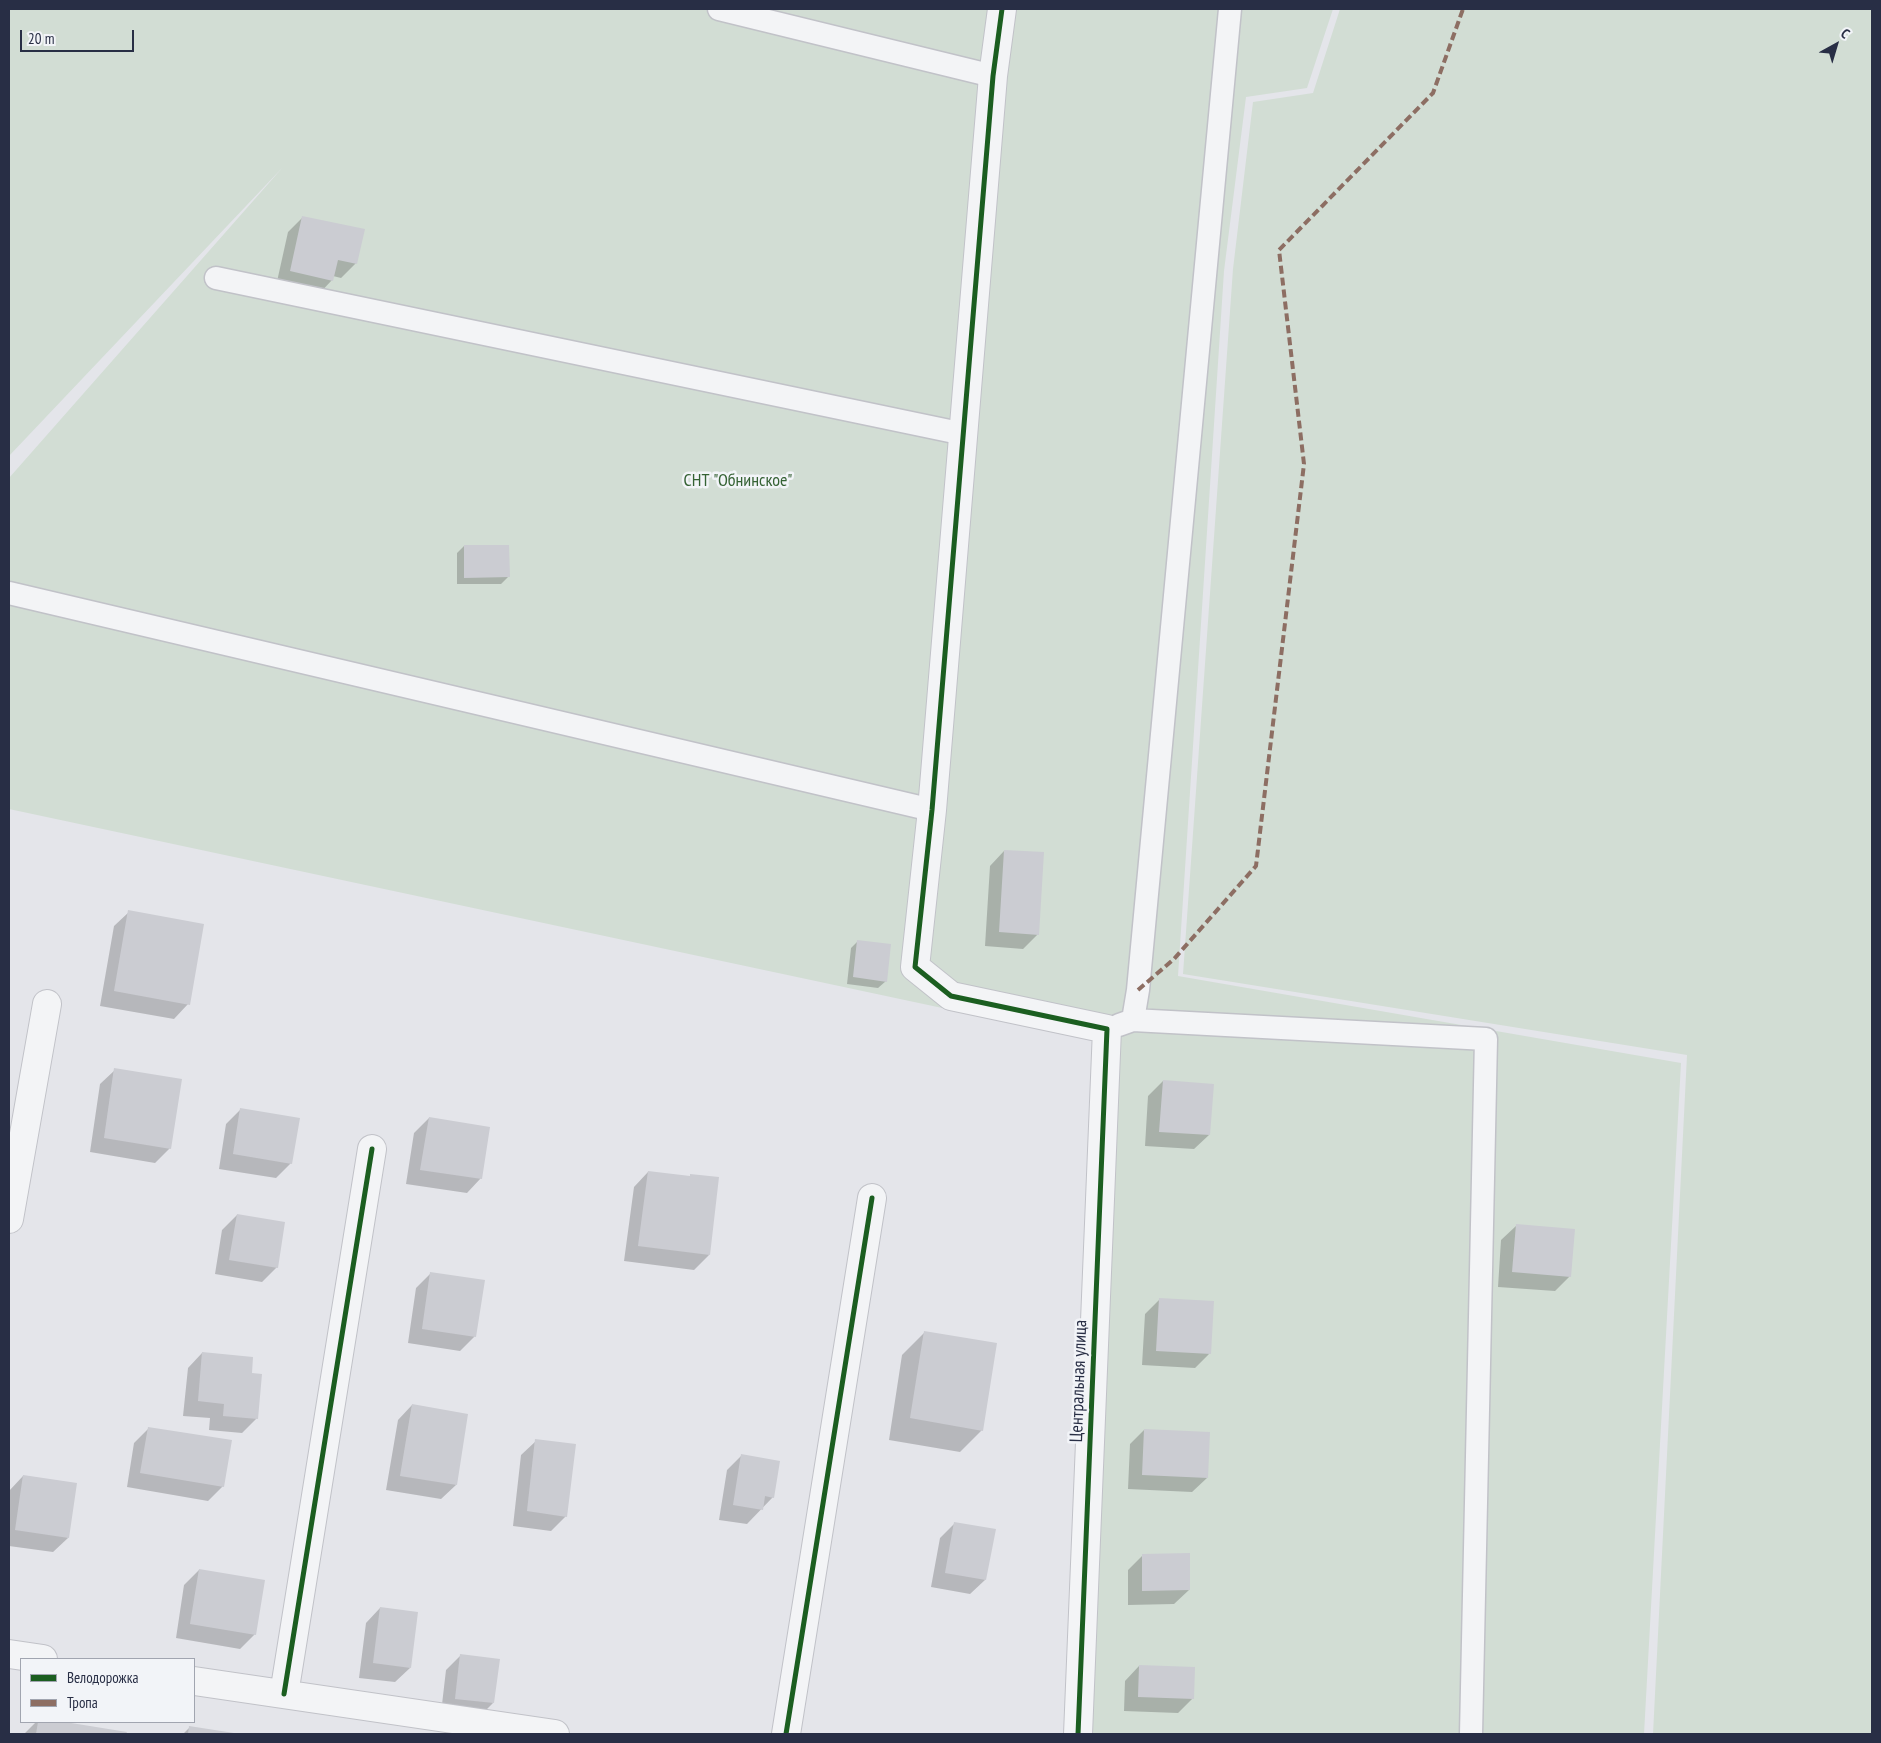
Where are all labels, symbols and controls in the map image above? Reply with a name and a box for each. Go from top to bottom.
scale bar [22,20,136,52]
north arrow [1811,20,1861,70]
text: С [1837,24,1854,42]
text: 20 m [28,29,54,48]
park label: СНТ "Обнинское" [684,470,792,492]
street label: Центральная улица [1066,1319,1092,1443]
legend [20,1658,195,1723]
text: Велодорожка [67,1668,138,1687]
text: Тропа [67,1693,98,1712]

